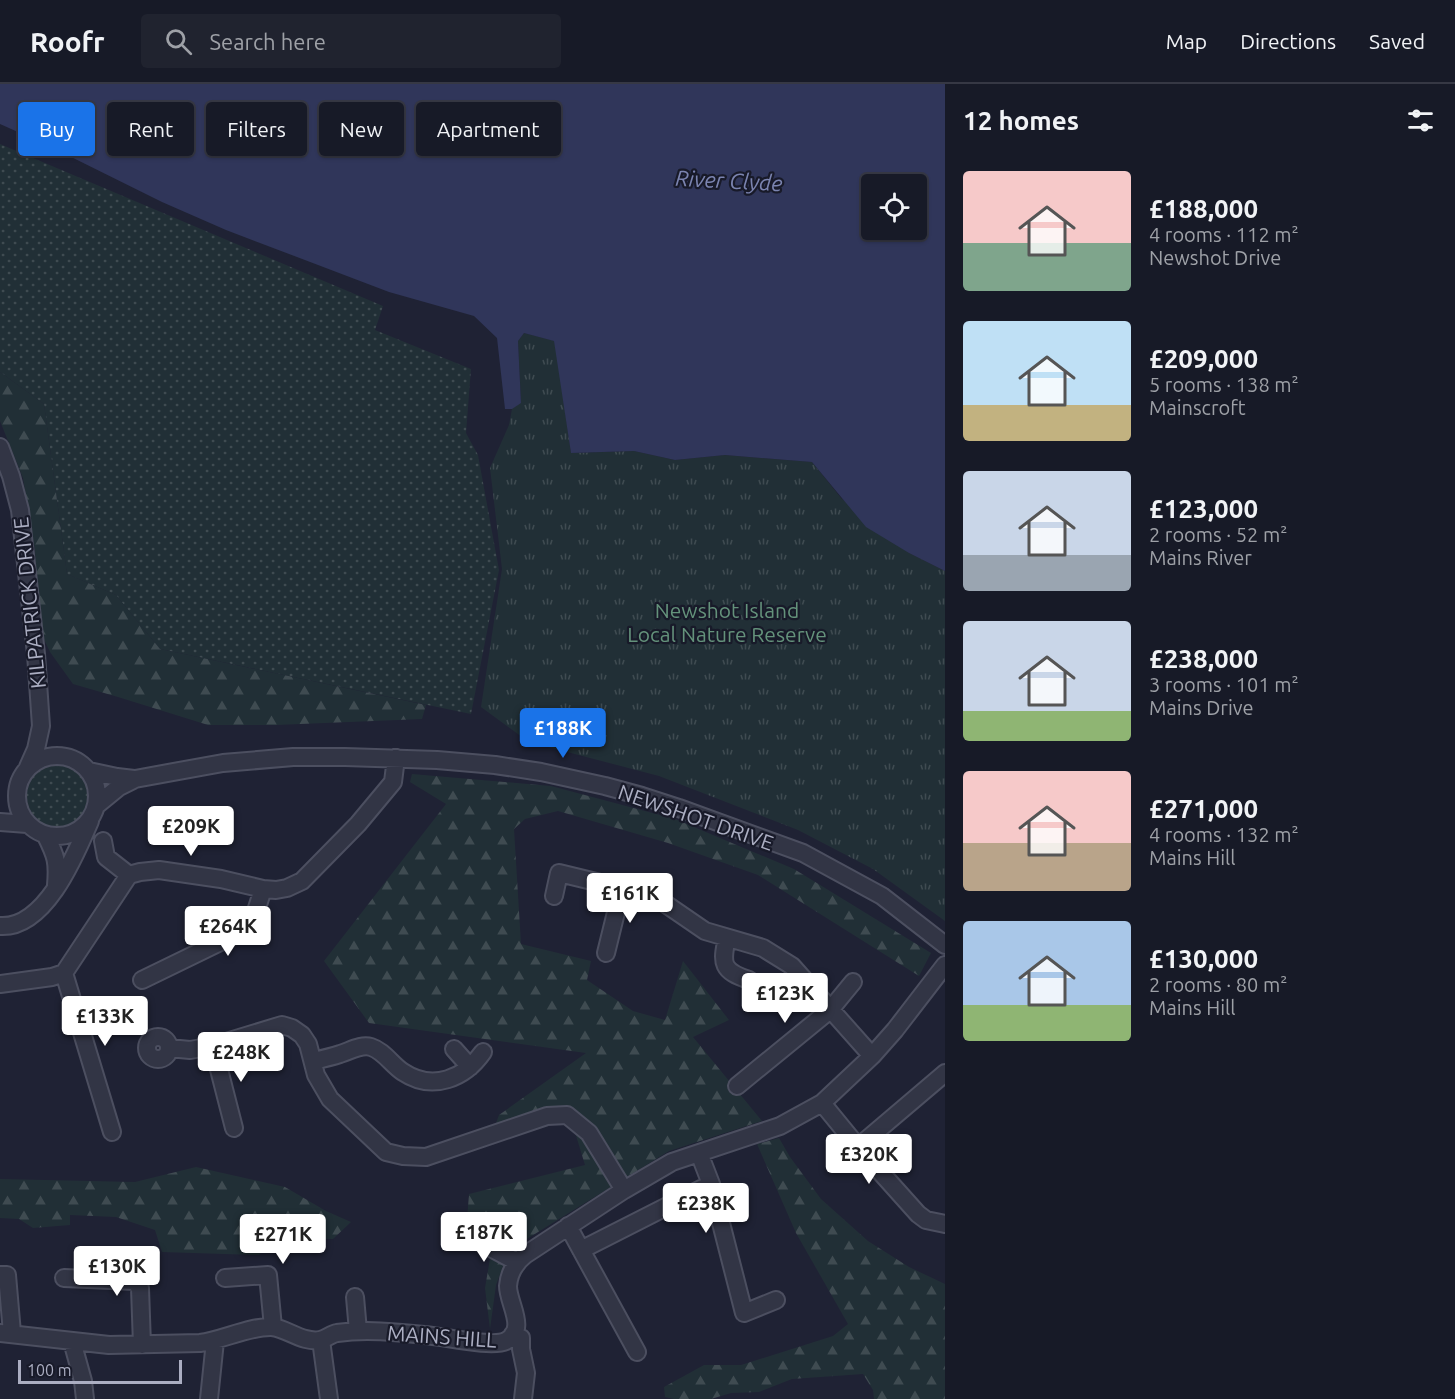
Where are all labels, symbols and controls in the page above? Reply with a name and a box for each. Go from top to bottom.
search box [141,14,561,68]
icon: search [162,25,195,58]
text: Roofr [30,26,105,57]
text: Search here [210,29,326,54]
text: Map [1166,29,1207,53]
text: Directions [1240,29,1336,53]
text: Saved [1369,29,1425,53]
chip: Buy [18,102,95,156]
chip: Rent [107,102,194,156]
chip: Filters [206,102,307,156]
chip: New [319,102,404,156]
chip: Apartment [416,102,561,156]
icon: filters [1404,104,1437,137]
text: 12 homes [963,106,1079,135]
water label: River Clyde [675,165,783,195]
map controls [861,174,927,240]
button: locate [861,174,927,240]
text: £188,000 [1149,194,1258,223]
icon: home [1011,195,1083,267]
text: 4 rooms · 112 m² [1149,223,1299,246]
text: Newshot Drive [1149,246,1281,269]
text: £209,000 [1149,344,1258,373]
icon: home [1011,345,1083,417]
text: 5 rooms · 138 m² [1149,373,1299,396]
text: Mainscroft [1149,396,1246,419]
text: £123,000 [1149,494,1258,523]
icon: home [1011,495,1083,567]
street label: KILPATRICK DRIVE [8,516,50,690]
text: 2 rooms · 52 m² [1149,523,1287,546]
text: Mains River [1149,546,1252,569]
park label: Newshot Island Local Nature Reserve [627,598,827,646]
text: £238,000 [1149,644,1258,673]
icon: home [1011,645,1083,717]
text: 3 rooms · 101 m² [1149,673,1299,696]
text: Mains Drive [1149,696,1253,719]
pin: £188K [521,708,605,759]
text: £188K [534,716,592,739]
street label: NEWSHOT DRIVE [615,779,777,855]
text: £271,000 [1149,794,1258,823]
icon: home [1011,795,1083,867]
pin: £209K [149,806,233,857]
text: £209K [162,814,220,837]
text: 4 rooms · 132 m² [1149,823,1299,846]
text: Mains Hill [1149,846,1235,869]
pin: £161K [588,873,672,924]
text: £161K [601,881,659,904]
pin: £264K [186,906,270,957]
text: £264K [199,914,257,937]
text: £130,000 [1149,944,1258,973]
icon: home [1011,945,1083,1017]
pin: £123K [743,973,827,1024]
text: 2 rooms · 80 m² [1149,973,1287,996]
text: £123K [756,981,814,1004]
pin: £133K [63,996,147,1047]
text: Mains Hill [1149,996,1235,1019]
text: £133K [76,1004,134,1027]
pin: £248K [199,1032,283,1083]
text: £248K [212,1040,270,1063]
pin: £320K [827,1134,911,1185]
text: £320K [840,1142,898,1165]
pin: £238K [664,1183,748,1234]
text: £238K [677,1191,735,1214]
pin: £187K [442,1212,526,1263]
pin: £271K [241,1214,325,1265]
text: £187K [455,1220,513,1243]
text: £271K [254,1222,312,1245]
pin: £130K [75,1246,159,1297]
text: £130K [88,1254,146,1277]
street label: MAINS HILL [387,1320,498,1352]
scale bar [18,1357,182,1384]
text: 100 m [27,1361,72,1379]

